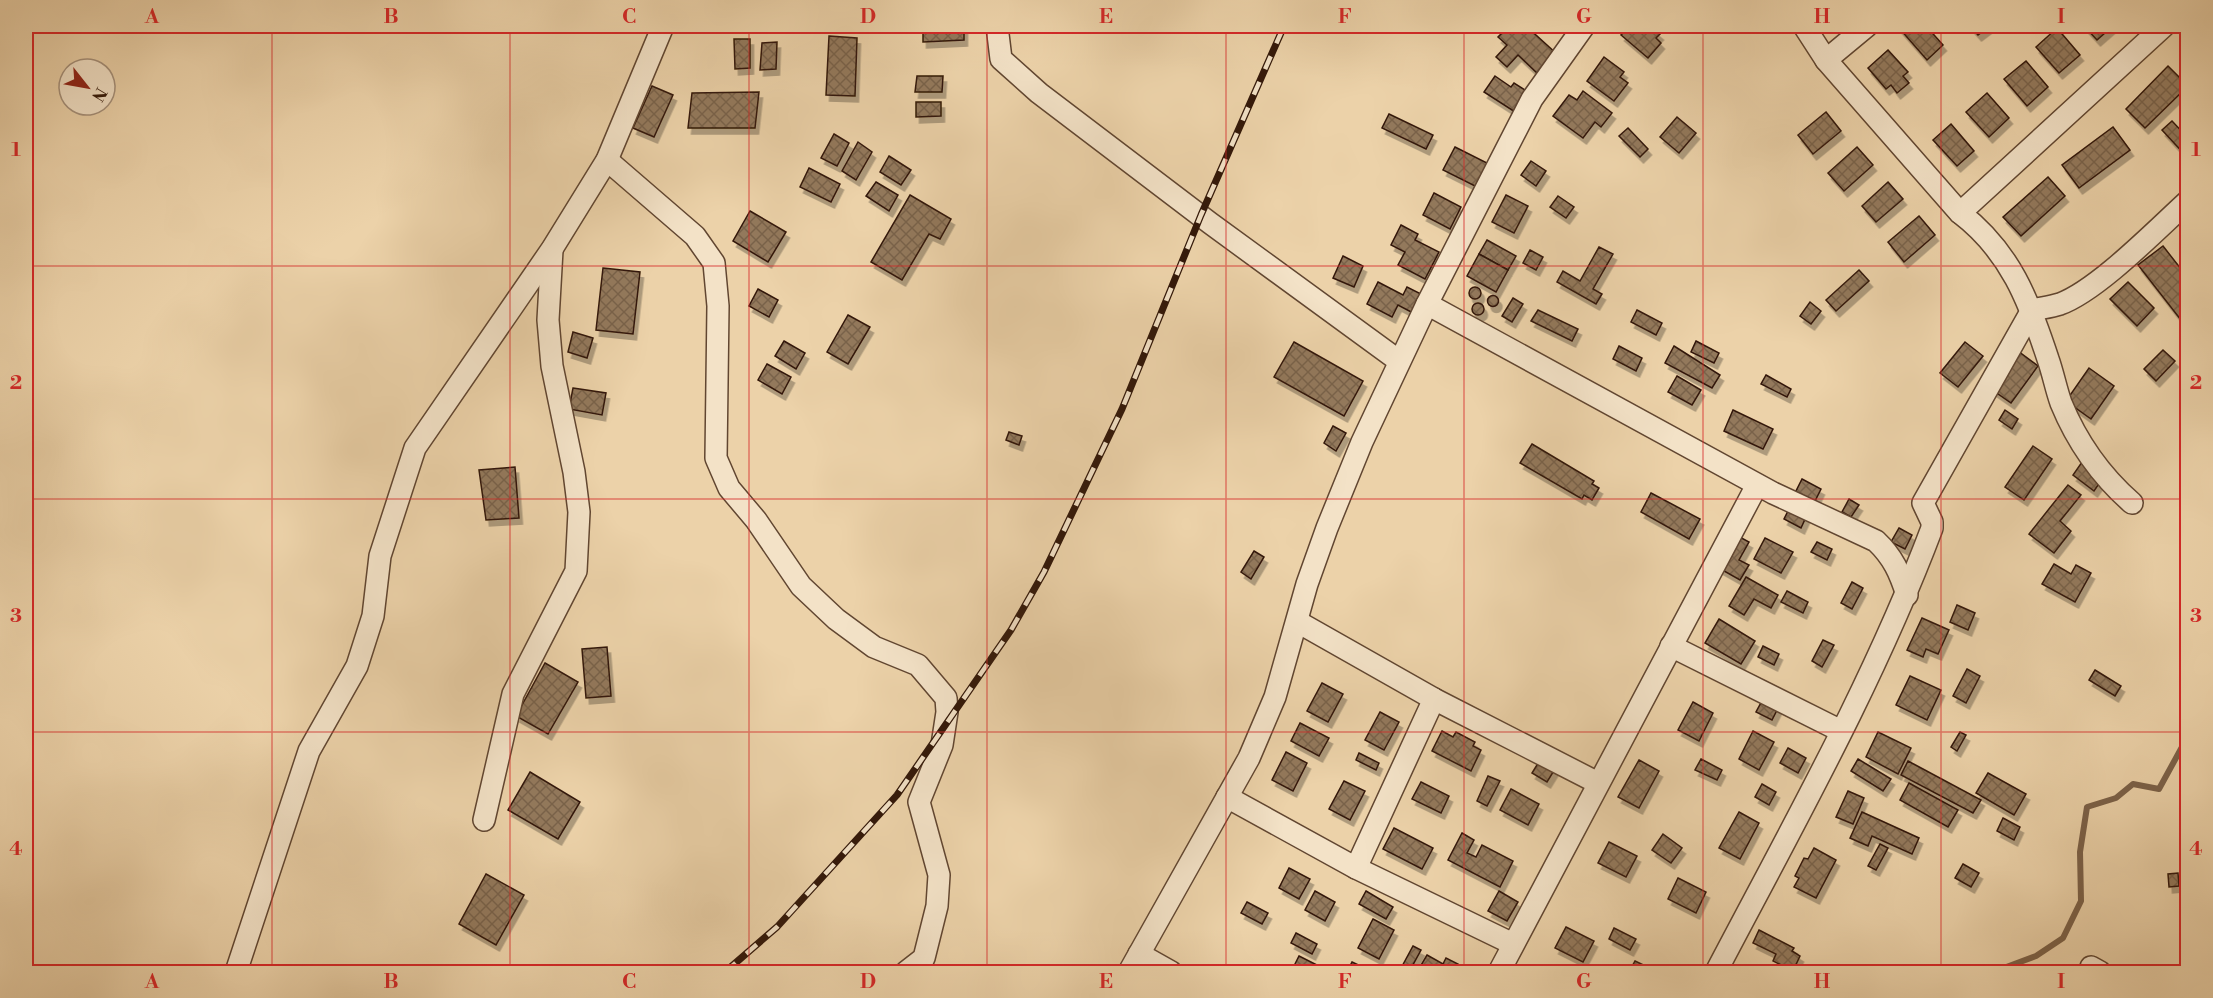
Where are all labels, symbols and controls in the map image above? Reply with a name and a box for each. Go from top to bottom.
text: A [144,5,160,30]
text: B [383,5,399,30]
text: C [622,5,636,30]
text: D [860,5,876,30]
text: E [1099,5,1113,30]
text: F [1338,5,1352,30]
text: G [1576,5,1592,30]
text: H [1814,5,1831,30]
text: I [2057,5,2065,30]
north arrow [57,57,117,117]
text: N [87,84,111,105]
text: 1 [11,138,21,163]
text: 1 [2191,138,2201,163]
text: 2 [10,371,22,396]
text: 2 [2190,371,2202,396]
text: 3 [10,604,22,629]
text: 3 [2190,604,2202,629]
text: 4 [9,837,23,862]
text: 4 [2189,837,2203,862]
text: A [144,970,160,995]
text: B [383,970,399,995]
text: C [622,970,636,995]
text: D [860,970,876,995]
text: E [1099,970,1113,995]
text: F [1338,970,1352,995]
text: G [1576,970,1592,995]
text: H [1814,970,1831,995]
text: I [2057,970,2065,995]

